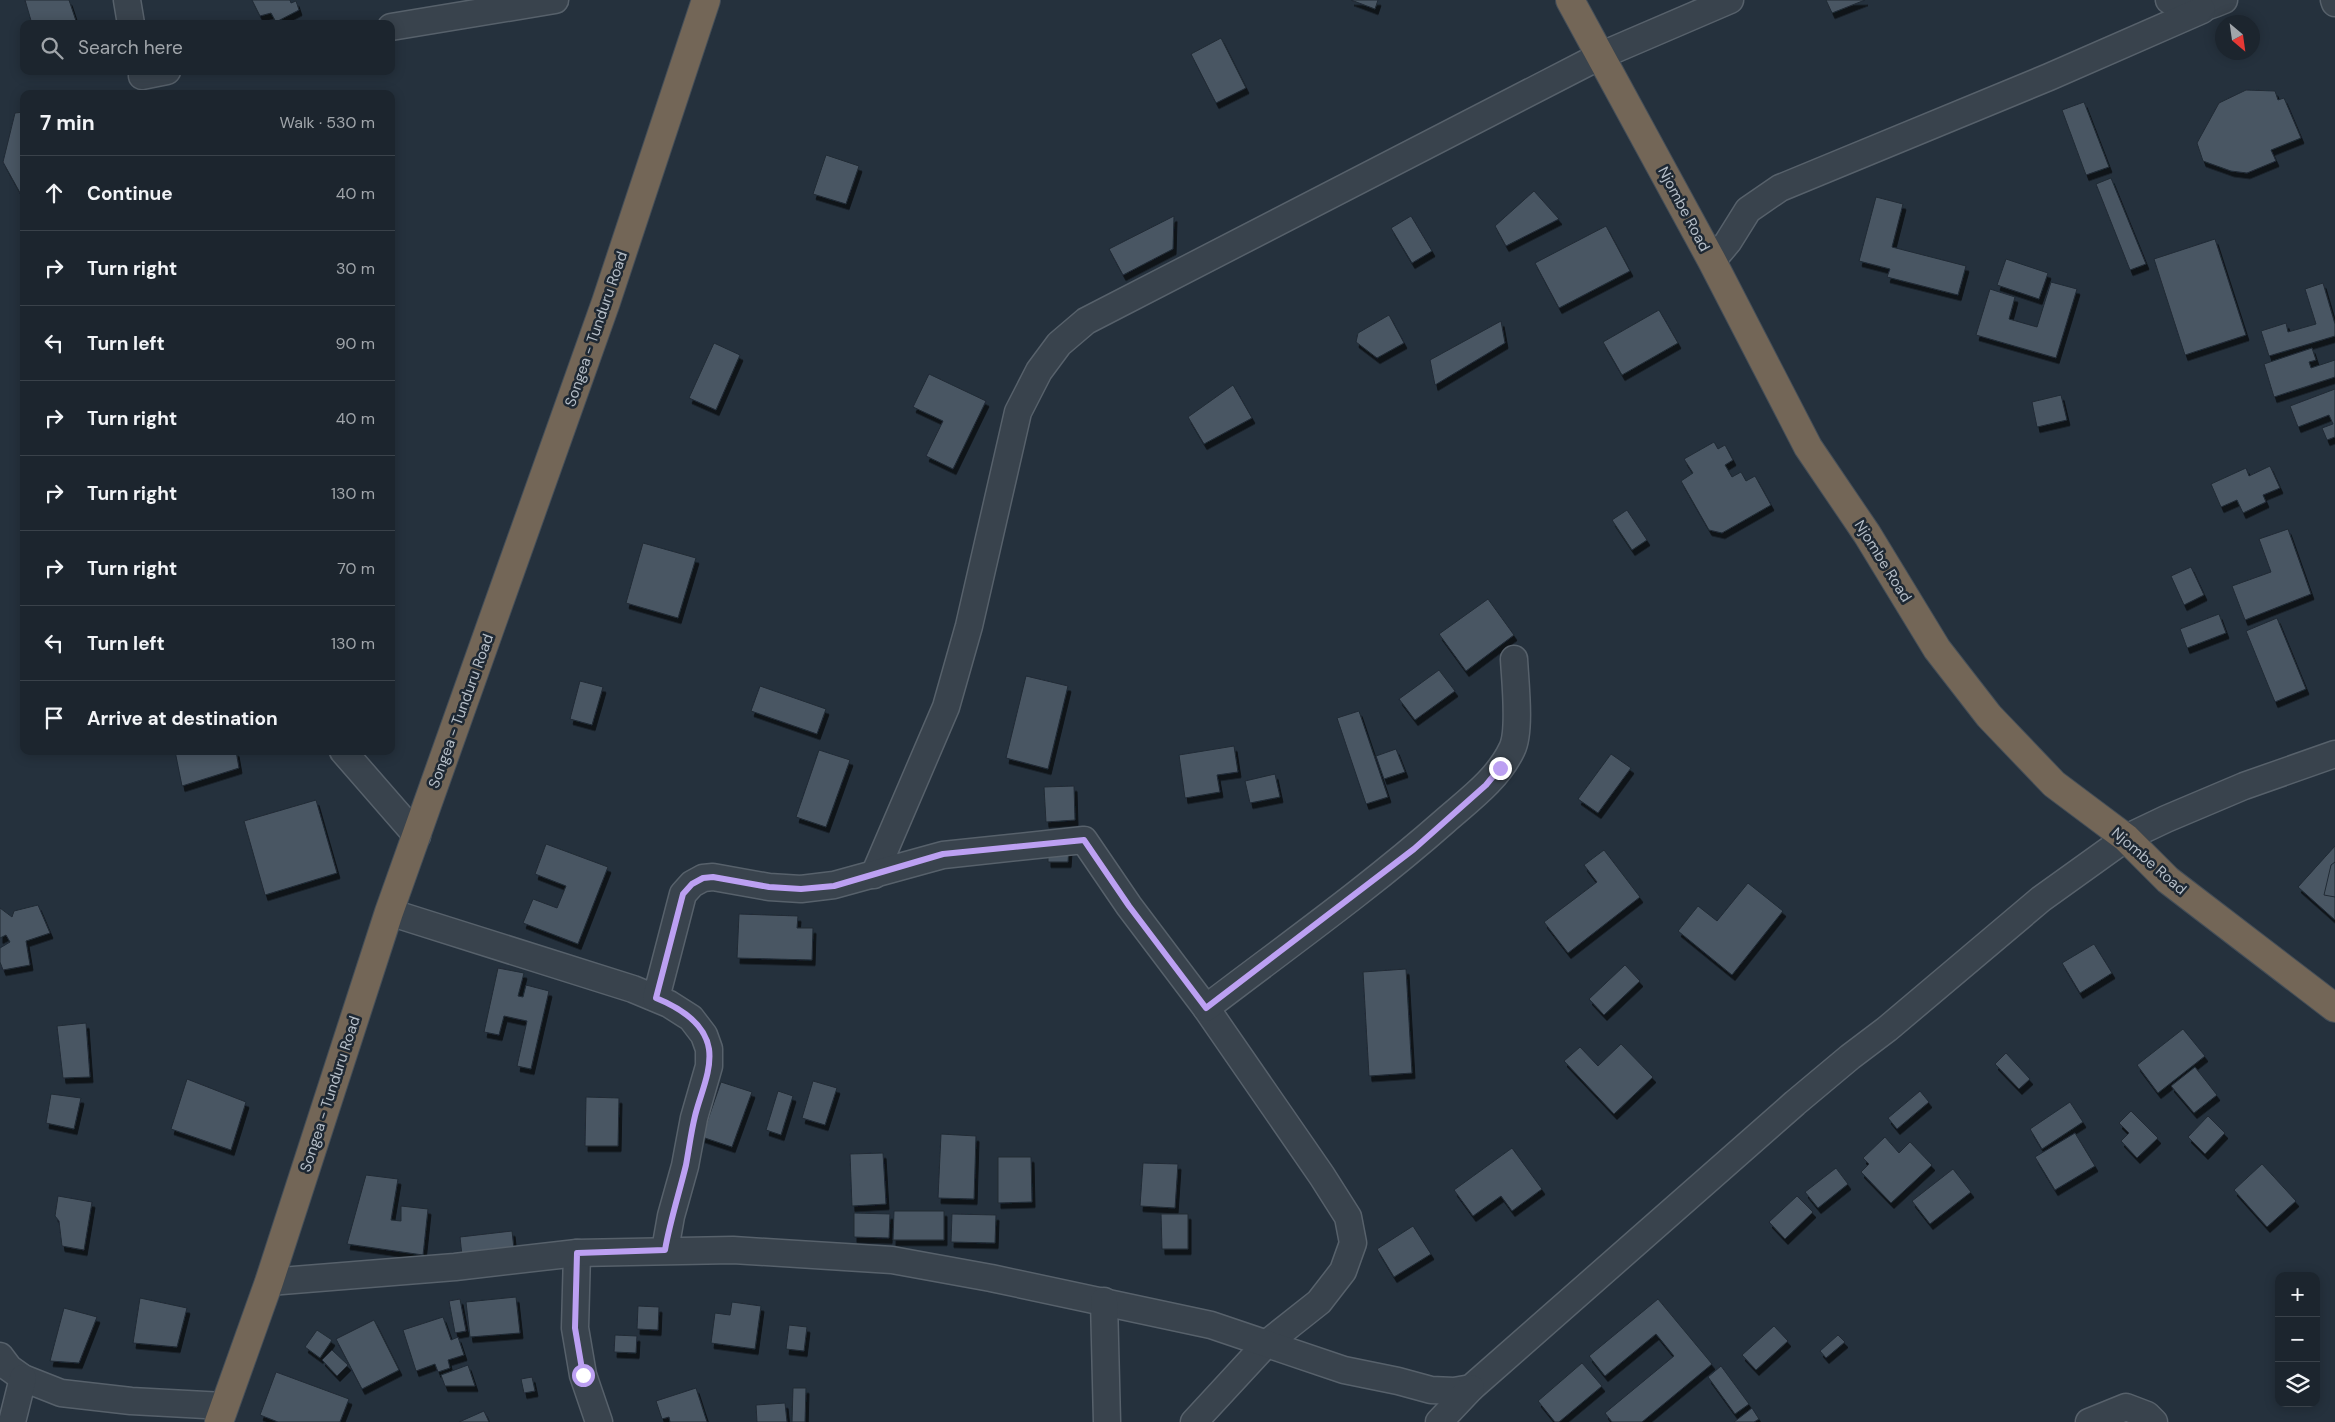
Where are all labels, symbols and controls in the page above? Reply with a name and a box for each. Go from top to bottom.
north arrow [2215,15,2260,60]
search box [20,20,395,75]
icon: search [38,34,66,62]
text: Search here [78,35,183,60]
text: 7 min [40,109,95,137]
text: Walk · 530 m [280,112,375,133]
street label: Njombe Road [1653,163,1715,255]
icon: ahead [40,179,68,207]
text: Continue [87,181,173,206]
text: 40 m [336,183,375,204]
street label: Songea - Tunduru Road [560,249,632,409]
icon: right [40,254,68,282]
text: Turn right [87,256,177,281]
text: 30 m [336,258,375,279]
icon: left [40,329,68,357]
text: Turn left [87,331,165,356]
text: 90 m [335,333,375,354]
icon: right [40,404,68,432]
text: Turn right [87,406,177,431]
text: 40 m [336,408,375,429]
icon: right [40,479,68,507]
text: Turn right [87,481,177,506]
text: 130 m [331,483,375,504]
street label: Njombe Road [1850,516,1916,606]
icon: right [40,554,68,582]
text: Turn right [87,556,177,581]
text: 70 m [337,558,375,579]
icon: left [40,629,68,657]
text: Turn left [87,631,165,656]
street label: Songea - Tunduru Road [424,631,498,791]
text: 130 m [331,633,375,654]
icon: arrive [40,704,68,732]
text: Arrive at destination [87,706,278,731]
route end [1489,757,1512,780]
street label: Njombe Road [2107,823,2191,899]
street label: Songea - Tunduru Road [295,1013,365,1175]
map controls [2275,1272,2320,1407]
button: + [2275,1272,2320,1317]
button: − [2275,1317,2320,1362]
button: layers [2275,1362,2320,1407]
route start [572,1364,595,1387]

